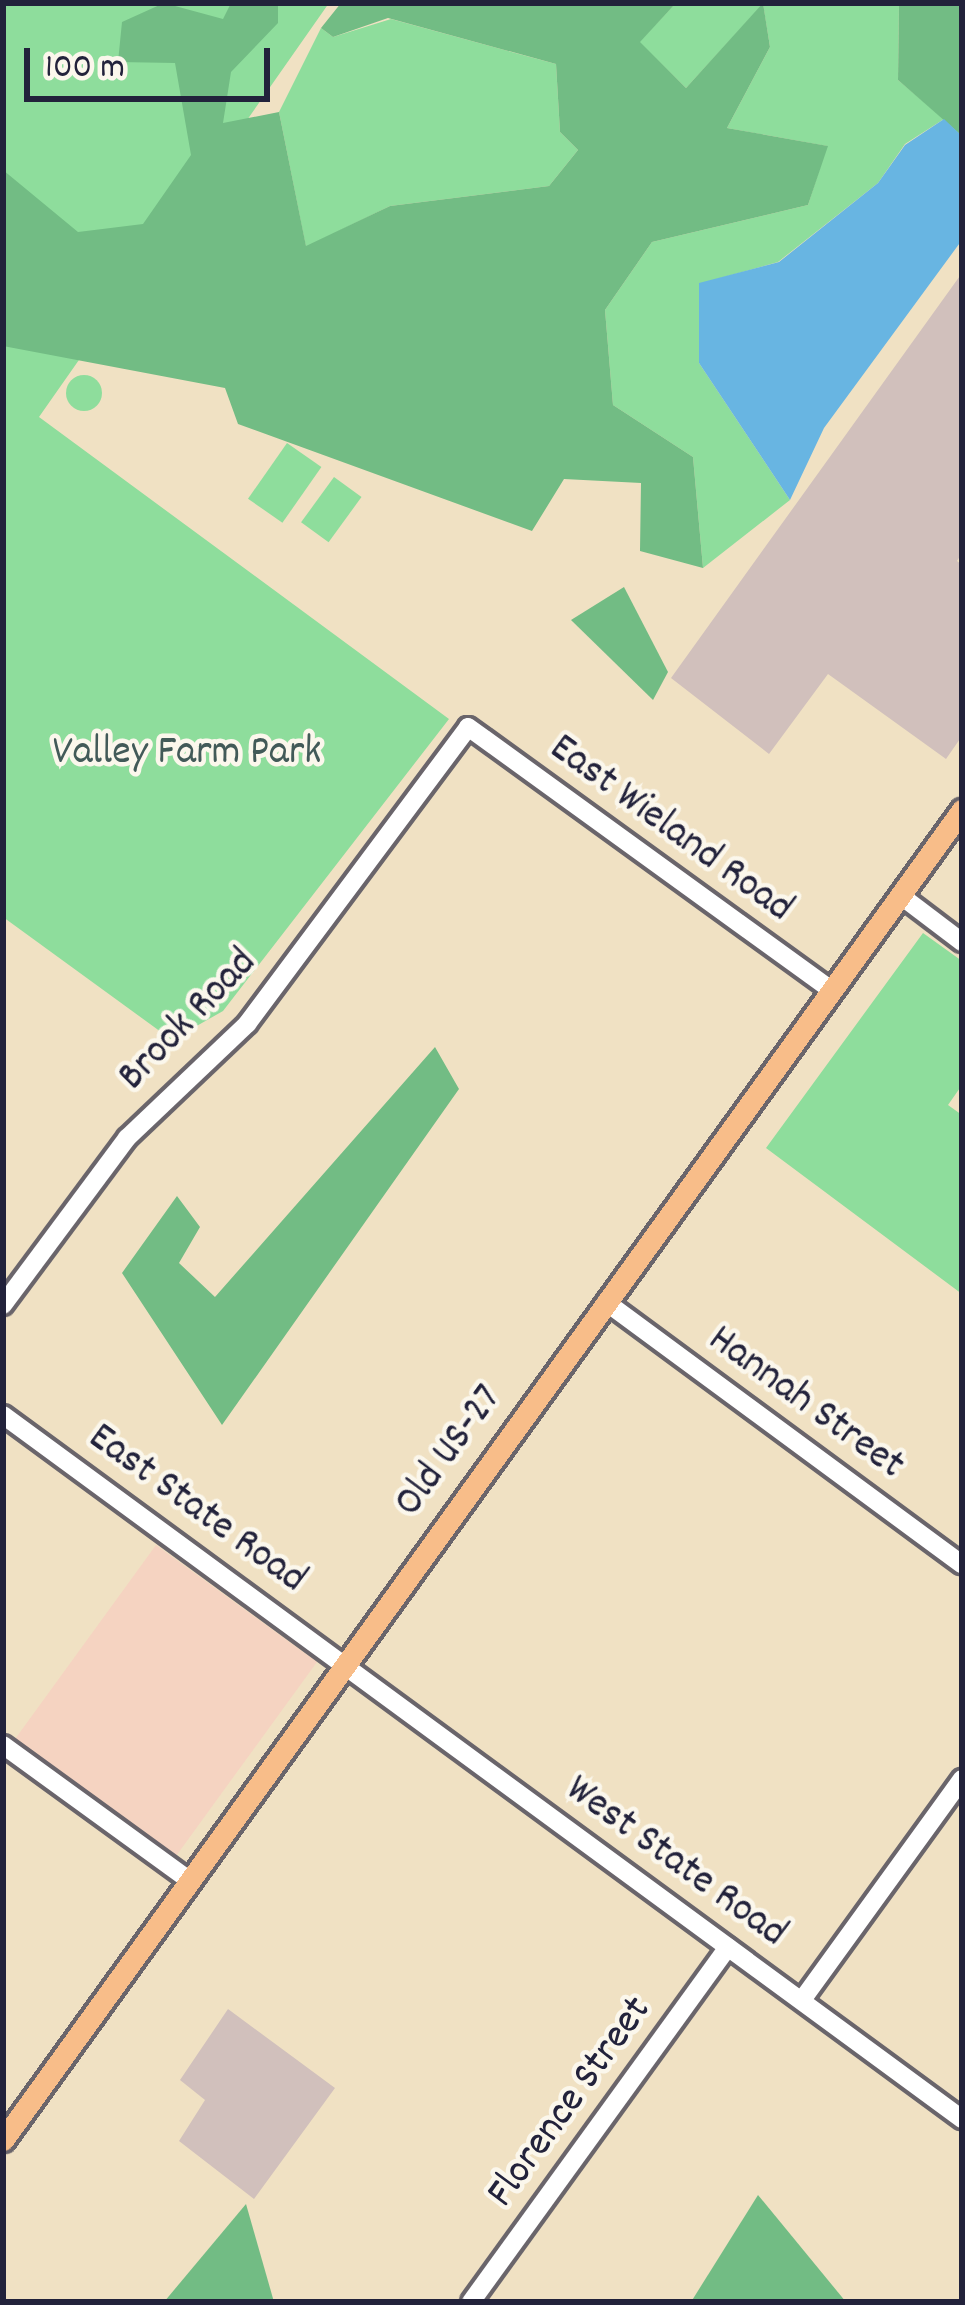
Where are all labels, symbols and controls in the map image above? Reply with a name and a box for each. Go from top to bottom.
scale bar [30,24,276,98]
text: 100 m [45,43,125,95]
street label: East Wieland Road [538,725,802,935]
park label: Valley Farm Park [52,729,322,779]
street label: Brook Road [109,939,269,1103]
street label: Hannah Street [697,1316,913,1492]
street label: Old US-27 [385,1376,515,1528]
street label: East State Road [77,1414,315,1606]
street label: West State Road [555,1766,795,1960]
street label: Florence Street [478,1988,664,2218]

